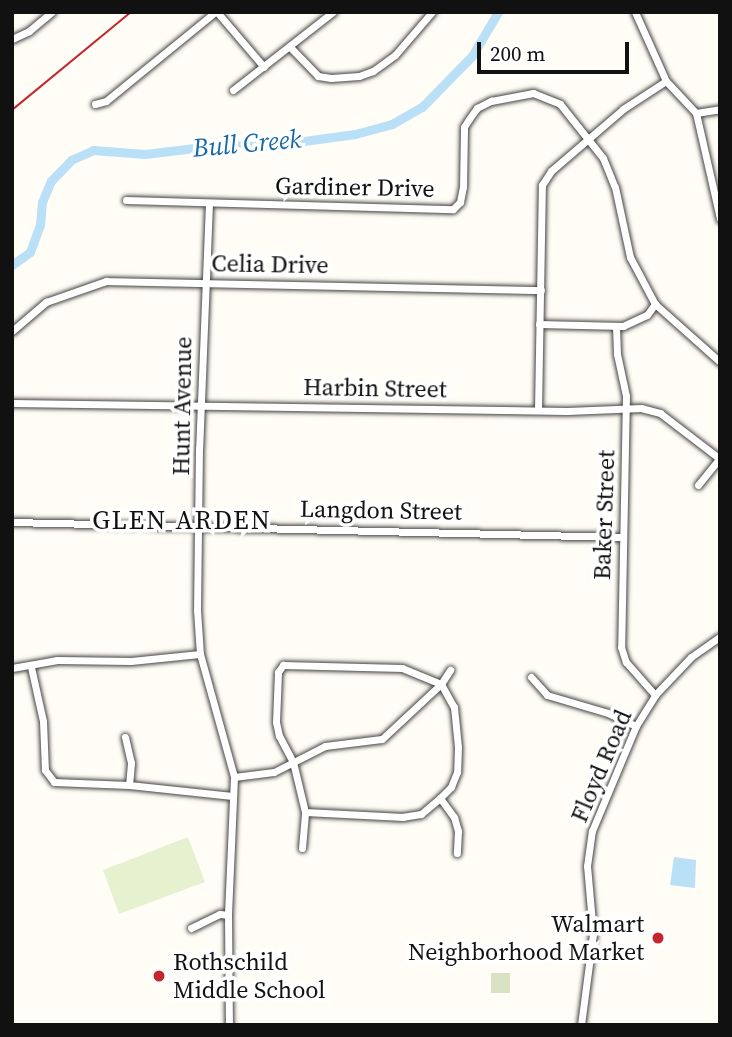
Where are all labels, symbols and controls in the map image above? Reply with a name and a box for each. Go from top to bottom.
scale bar [480,28,632,72]
text: 200 m [490,39,545,68]
water label: Bull Creek [191,124,303,164]
street label: Gardiner Drive [275,171,435,203]
street label: Celia Drive [211,249,329,279]
street label: Hunt Avenue [166,336,198,476]
street label: Harbin Street [303,372,447,404]
street label: Baker Street [587,450,621,580]
street label: Langdon Street [300,494,462,526]
district label: GLEN ARDEN [93,505,271,537]
street label: Floyd Road [564,705,638,827]
place label: Walmart Neighborhood Market [408,910,644,966]
marker: Walmart Neighborhood Market [650,930,666,946]
place label: Rothschild Middle School [173,948,325,1004]
marker: Rothschild Middle School [151,968,167,984]

